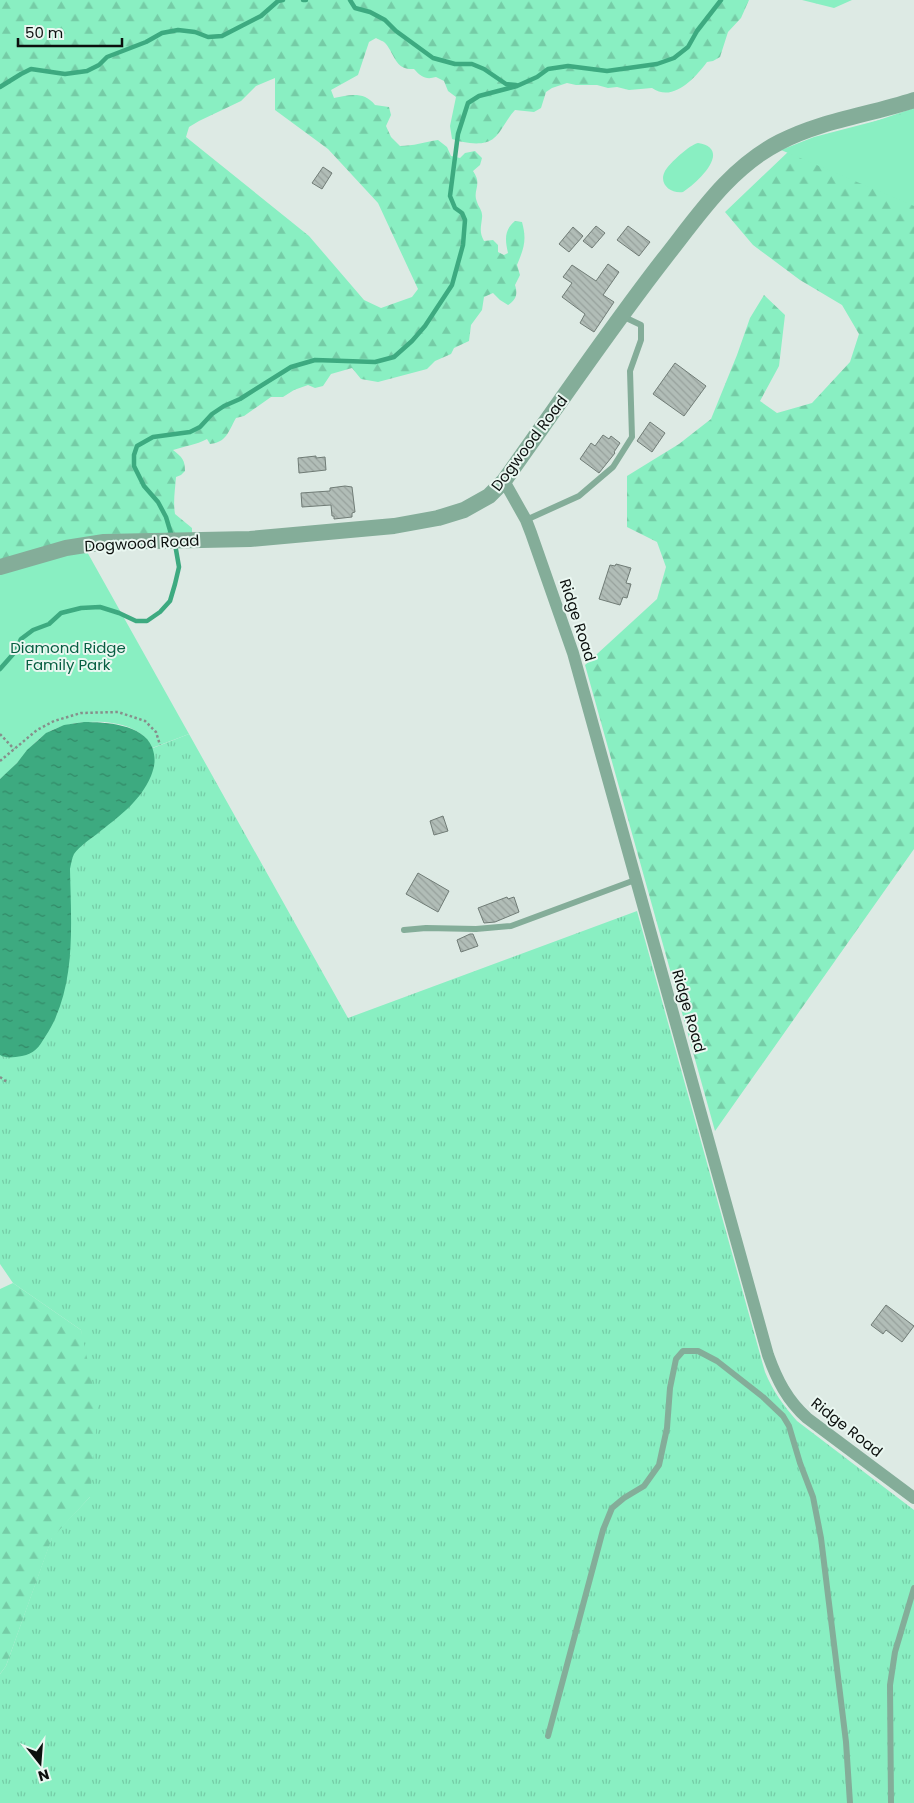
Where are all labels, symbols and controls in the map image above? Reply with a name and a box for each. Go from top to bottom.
scale bar [18,15,121,47]
text: 50 m [25,22,63,43]
street label: Dogwood Road [486,391,572,495]
street label: Dogwood Road [84,530,200,556]
street label: Ridge Road [555,576,601,664]
park label: Diamond Ridge Family Park [10,637,126,675]
street label: Ridge Road [667,967,711,1055]
street label: Ridge Road [807,1392,887,1462]
north arrow [15,1738,65,1788]
text: N [36,1764,52,1787]

